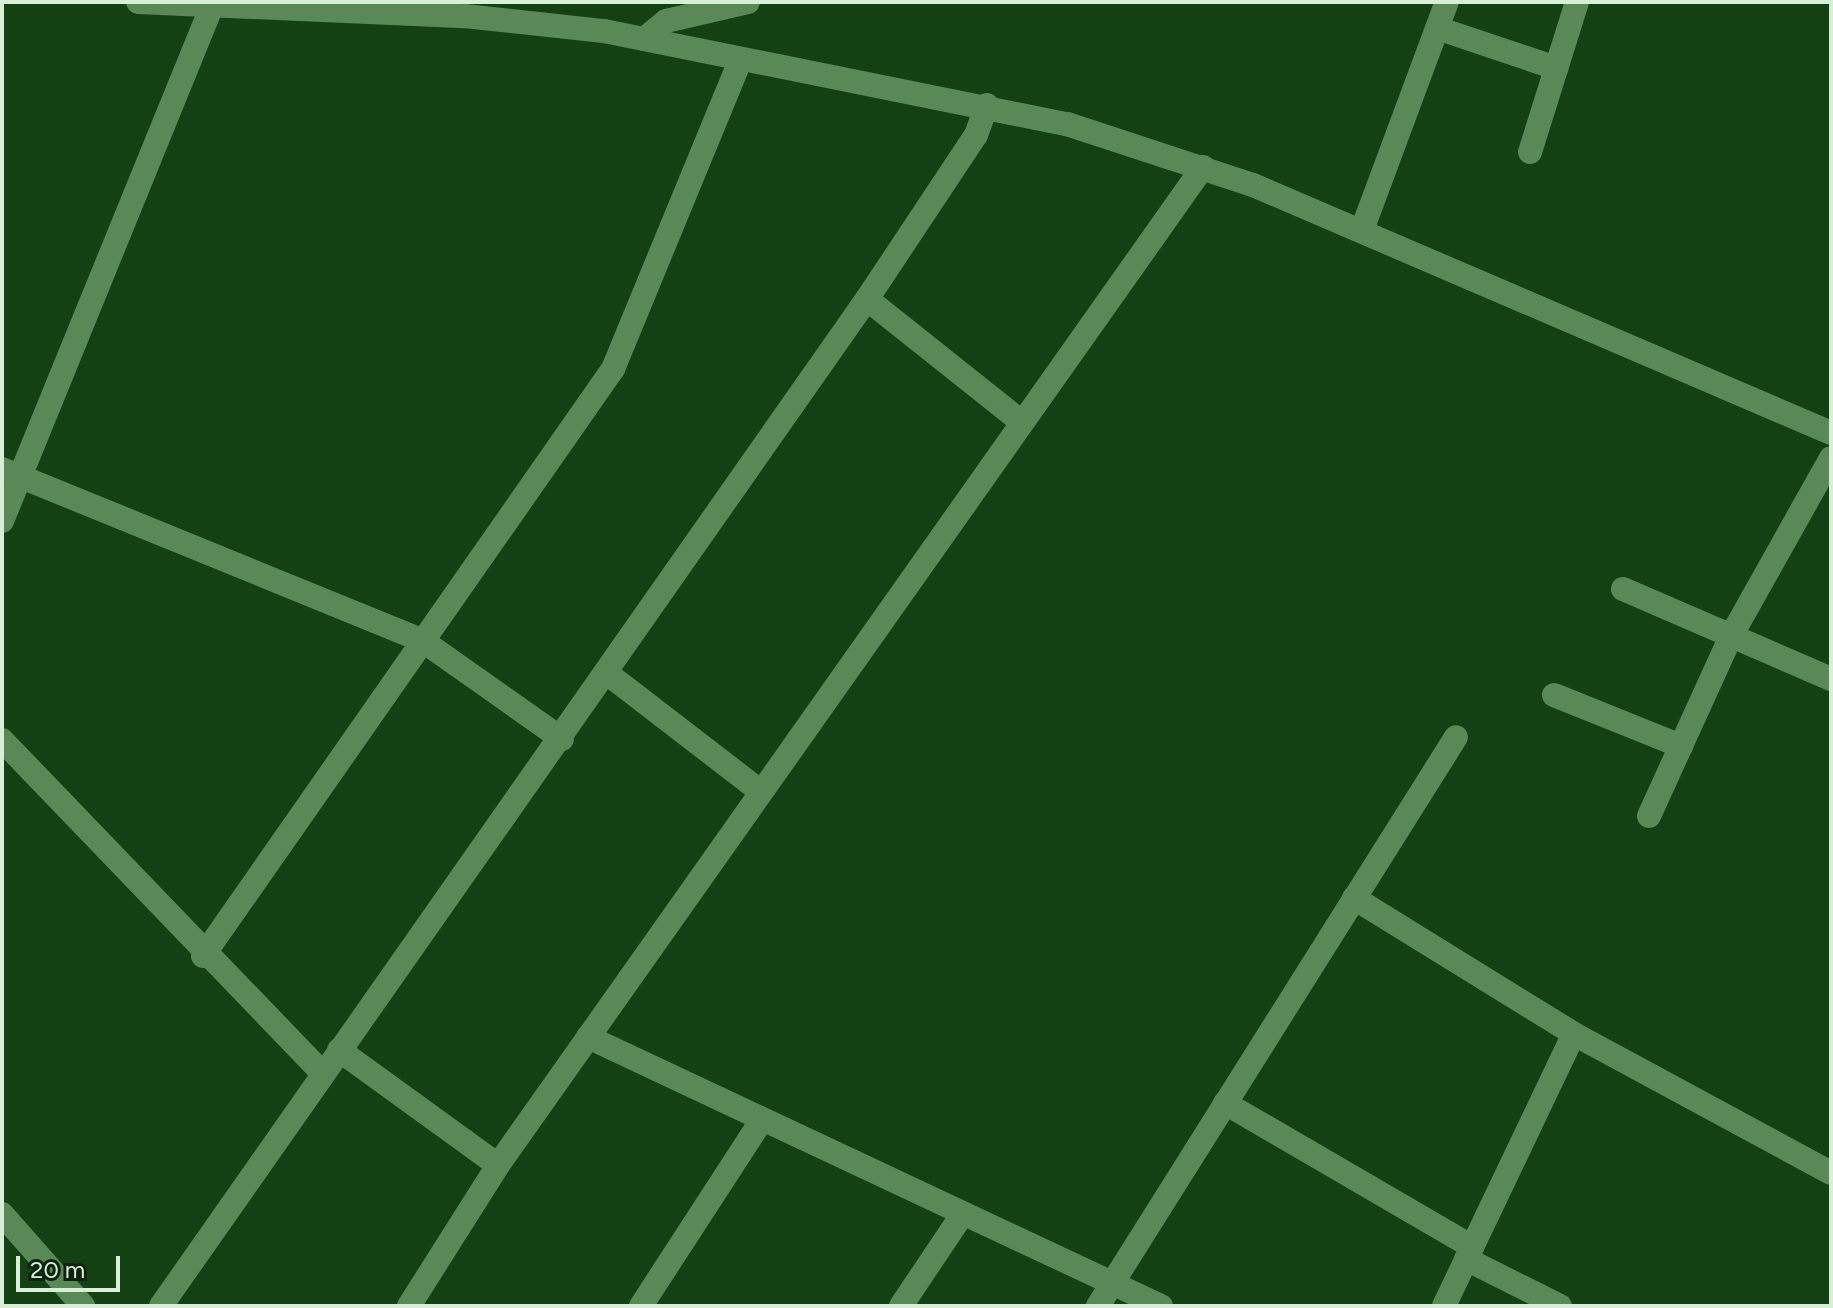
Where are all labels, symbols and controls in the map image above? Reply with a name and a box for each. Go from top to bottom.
scale bar [20,1240,124,1290]
text: 20 m [30,1255,85,1284]

